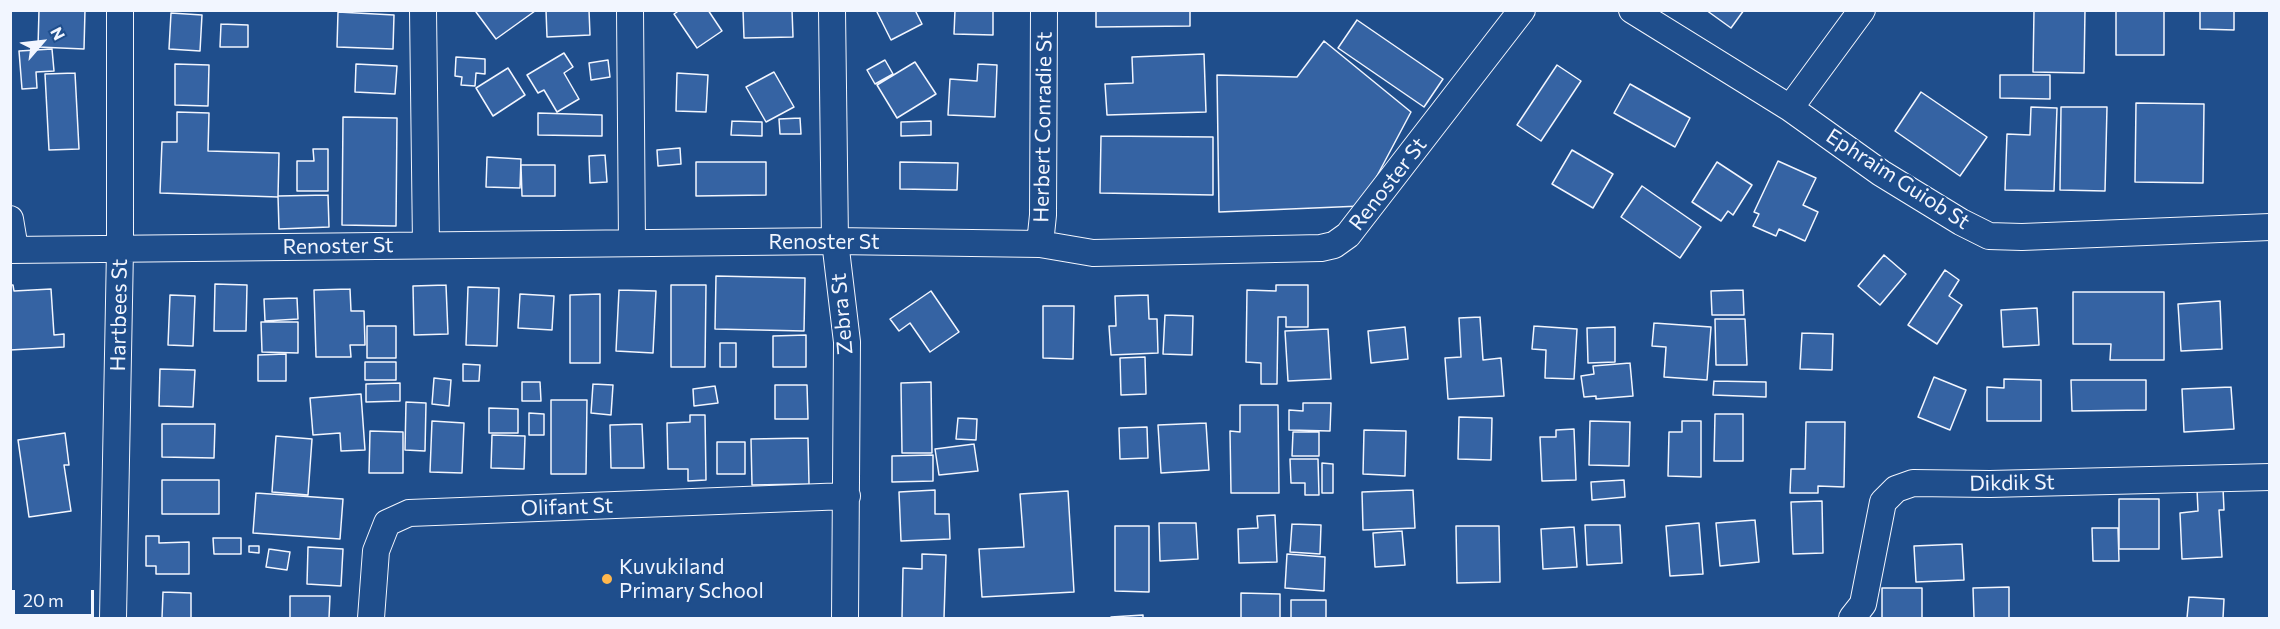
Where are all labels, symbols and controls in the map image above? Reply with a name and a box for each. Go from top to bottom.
north arrow [12,12,72,72]
text: N [47,24,70,43]
street label: Herbert Conradie St [1029,31,1057,223]
street label: Ephraim Guiob St [1822,123,1974,235]
street label: Renoster St [1344,133,1432,235]
street label: Renoster St [769,229,879,255]
street label: Renoster St [282,232,394,260]
street label: Hartbees St [105,258,133,372]
street label: Zebra St [826,272,858,356]
street label: Dikdik St [1969,470,2055,496]
street label: Olifant St [520,493,614,521]
place label: Kuvukiland Primary School [619,554,764,604]
marker: Kuvukiland Primary School [600,572,614,586]
scale bar [15,578,98,616]
text: 20 m [23,589,64,611]

